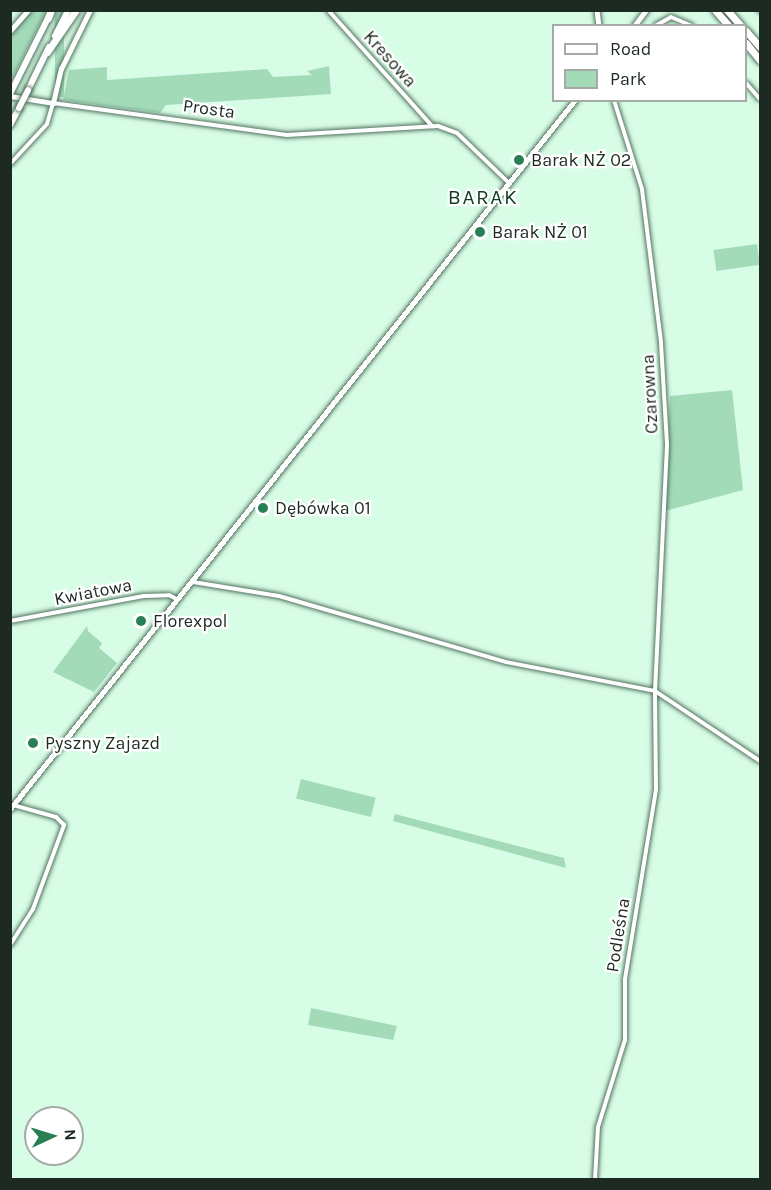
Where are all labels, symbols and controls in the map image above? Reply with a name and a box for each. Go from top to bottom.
legend [552,24,747,102]
street label: Kresowa [359,26,421,92]
text: Road [610,38,651,60]
text: Park [610,68,647,90]
street label: Prosta [182,95,236,123]
place label: Barak NŻ 02 [531,149,631,171]
marker: Barak NŻ 02 [512,153,526,167]
district label: BARAK [448,184,518,210]
place label: Barak NŻ 01 [492,221,588,243]
marker: Barak NŻ 01 [473,225,487,239]
street label: Czarowna [637,354,663,434]
place label: Dębówka 01 [275,497,371,519]
marker: Dębówka 01 [256,501,270,515]
street label: Kwiatowa [52,574,134,610]
place label: Florexpol [153,610,228,632]
marker: Florexpol [134,614,148,628]
place label: Pyszny Zajazd [45,732,160,754]
marker: Pyszny Zajazd [26,736,40,750]
street label: Podleśna [601,896,635,974]
north arrow [24,1106,84,1166]
text: N [61,1128,80,1141]

